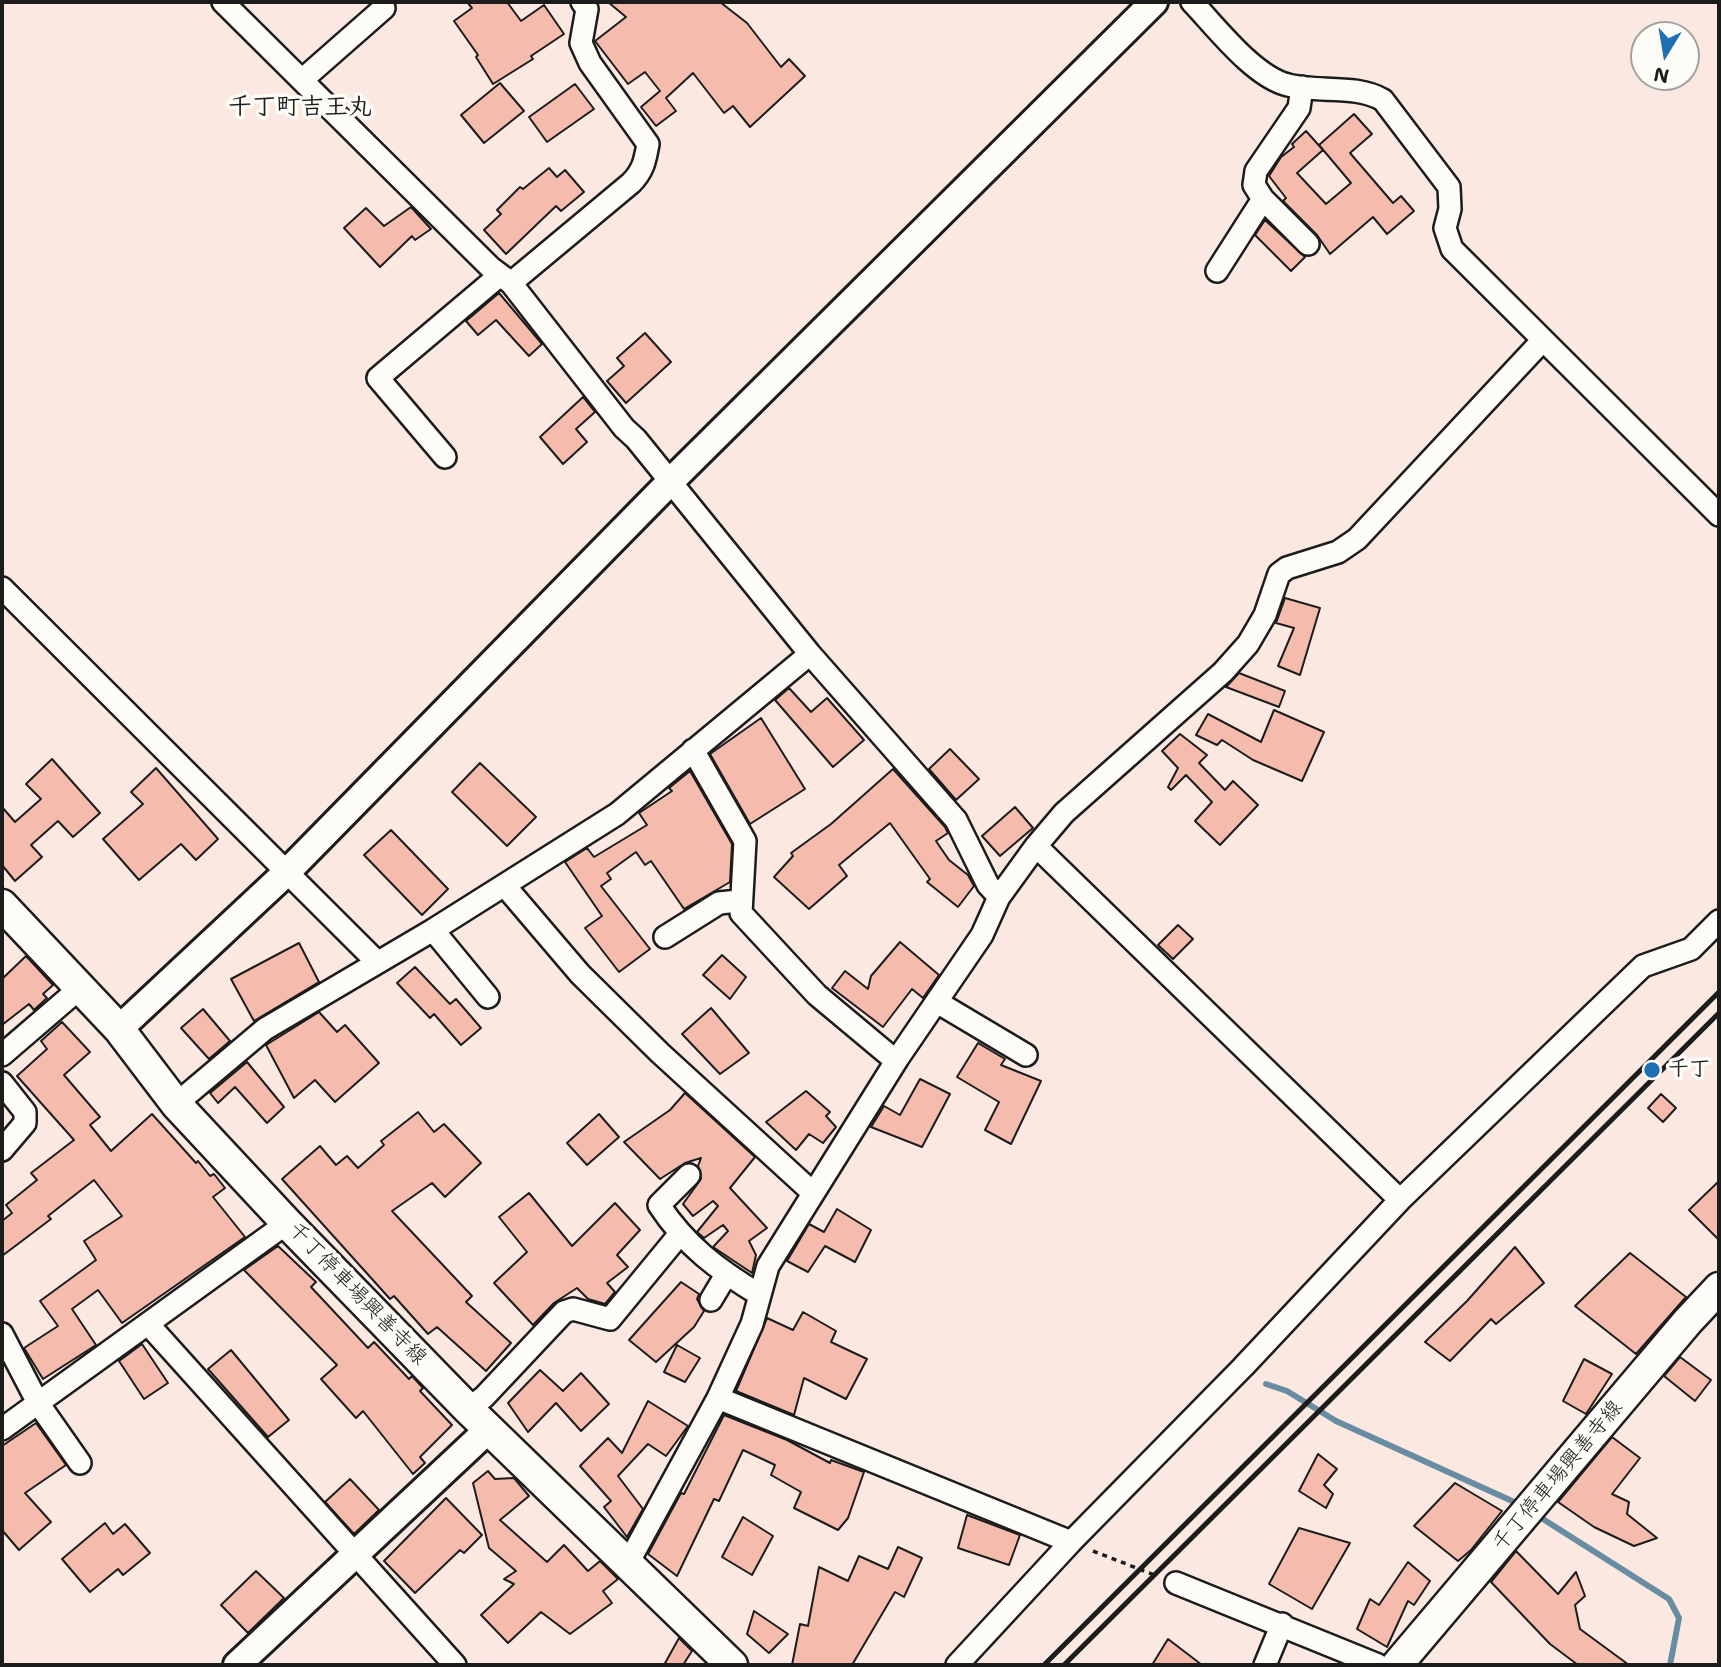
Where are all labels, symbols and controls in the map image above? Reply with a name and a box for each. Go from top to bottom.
north arrow [1630,21,1700,91]
text: N [1652,61,1671,89]
district label: 千丁町吉王丸 [228,94,372,122]
place label: 千丁 [1668,1057,1710,1083]
marker: 千丁 [1642,1060,1662,1080]
street label: 千丁停車場興善寺線 [282,1217,432,1371]
street label: 千丁停車場興善寺線 [1488,1396,1628,1556]

